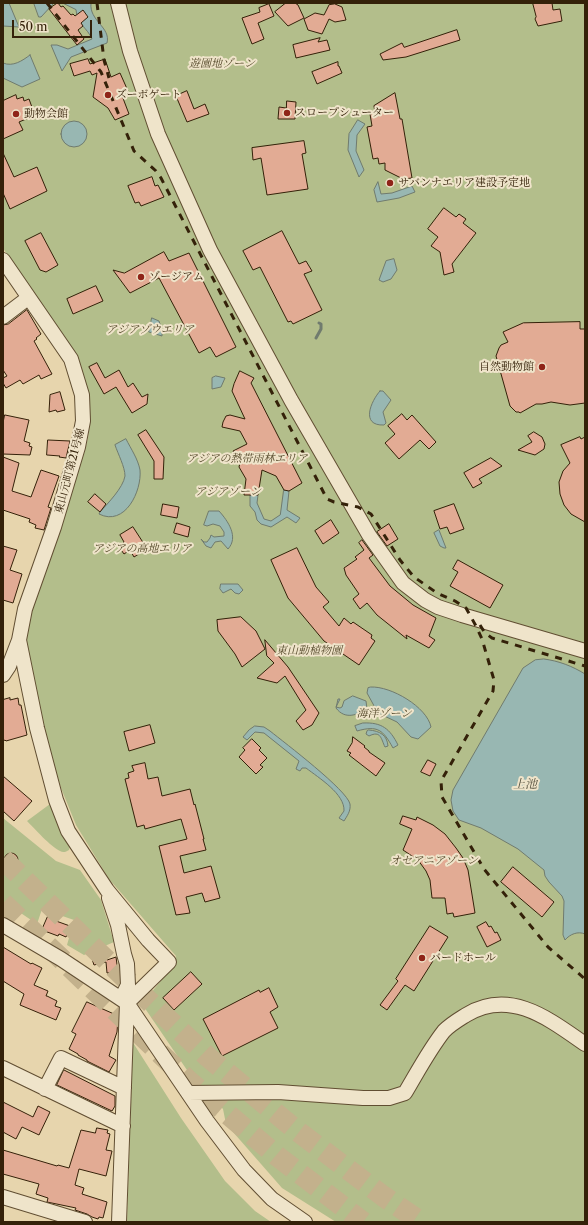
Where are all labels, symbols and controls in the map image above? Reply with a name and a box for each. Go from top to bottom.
scale bar [14,12,94,38]
text: 50 m [19,19,48,34]
park label: 遊園地ゾーン [189,57,255,71]
place label: ズーボゲート [116,88,181,102]
marker: ズーボゲート [103,90,113,100]
place label: スロープシューター [295,106,394,120]
place label: 動物会館 [24,107,68,121]
marker: スロープシューター [282,108,292,118]
marker: 動物会館 [11,109,21,119]
place label: サバンナエリア建設予定地 [398,176,530,190]
marker: サバンナエリア建設予定地 [385,178,395,188]
place label: ゾージアム [149,270,204,284]
marker: ゾージアム [136,272,146,282]
park label: アジアゾウエリア [106,323,194,337]
place label: 自然動物館 [479,360,534,374]
marker: 自然動物館 [537,362,547,372]
street label: 東山元町第21号線 [52,427,88,515]
park label: アジアの熱帯雨林エリア [187,452,307,466]
park label: アジアゾーン [195,485,261,499]
park label: アジアの高地エリア [93,542,191,556]
park label: 東山動植物園 [276,644,342,658]
park label: 海洋ゾーン [357,707,411,721]
water label: 上池 [513,778,537,792]
park label: オセアニアゾーン [390,854,478,868]
place label: バードホール [430,951,496,965]
marker: バードホール [417,953,427,963]

